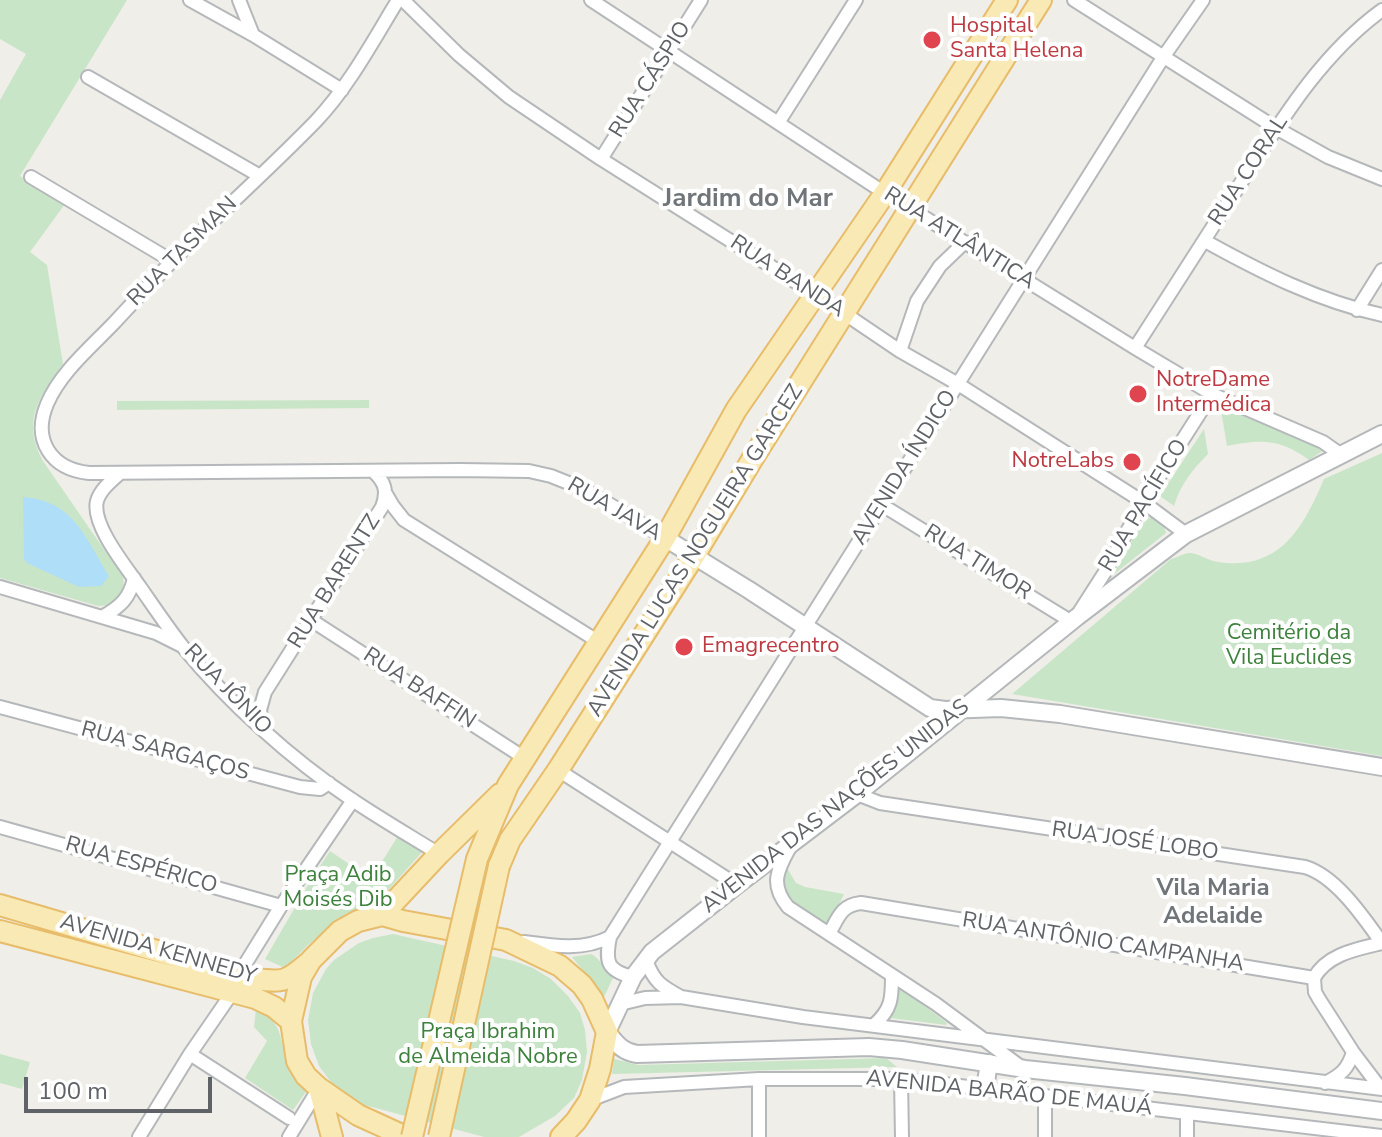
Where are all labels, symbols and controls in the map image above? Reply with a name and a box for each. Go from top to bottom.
place label: Hospital Santa Helena [950,14,1083,66]
street label: RUA CÁSPIO [605,17,697,143]
marker: Hospital Santa Helena [921,29,943,51]
street label: RUA CORAL [1204,111,1294,231]
street label: RUA ATLÂNTICA [879,182,1039,296]
district label: Jardim do Mar [663,184,833,216]
street label: RUA TASMAN [123,192,243,312]
street label: RUA BANDA [725,230,849,324]
place label: NotreDame Intermédica [1156,368,1272,420]
street label: AVENIDA LUCAS NOGUEIRA GARCEZ [582,380,810,722]
marker: NotreDame Intermédica [1127,383,1149,405]
street label: AVENIDA ÍNDICO [847,386,963,550]
street label: RUA PACÍFICO [1094,435,1194,577]
place label: NotreLabs [1011,449,1114,475]
marker: NotreLabs [1121,451,1143,473]
street label: RUA JAVA [562,473,666,547]
street label: RUA BARENTZ [283,510,387,654]
street label: RUA TIMOR [918,520,1036,606]
park label: Cemitério da Vila Euclides [1226,621,1352,672]
place label: Emagrecentro [702,634,839,660]
marker: Emagrecentro [673,636,695,658]
street label: RUA JÔNIO [178,639,276,741]
street label: RUA BAFFIN [358,643,480,735]
street label: AVENIDA DAS NAÇÕES UNIDAS [697,694,975,920]
street label: RUA SARGAÇOS [78,717,252,787]
street label: RUA JOSÉ LOBO [1050,817,1220,867]
street label: RUA ESPÉRICO [62,832,220,900]
park label: Praça Adib Moisés Dib [284,863,392,914]
district label: Vila Maria Adelaide [1156,875,1270,931]
street label: RUA ANTÔNIO CAMPANHA [960,908,1246,978]
street label: AVENIDA KENNEDY [57,909,259,991]
park label: Praça Ibrahim de Almeida Nobre [398,1020,578,1072]
scale bar [28,1061,216,1111]
street label: AVENIDA BARÃO DE MAUÁ [865,1066,1153,1122]
text: 100 m [38,1075,108,1107]

